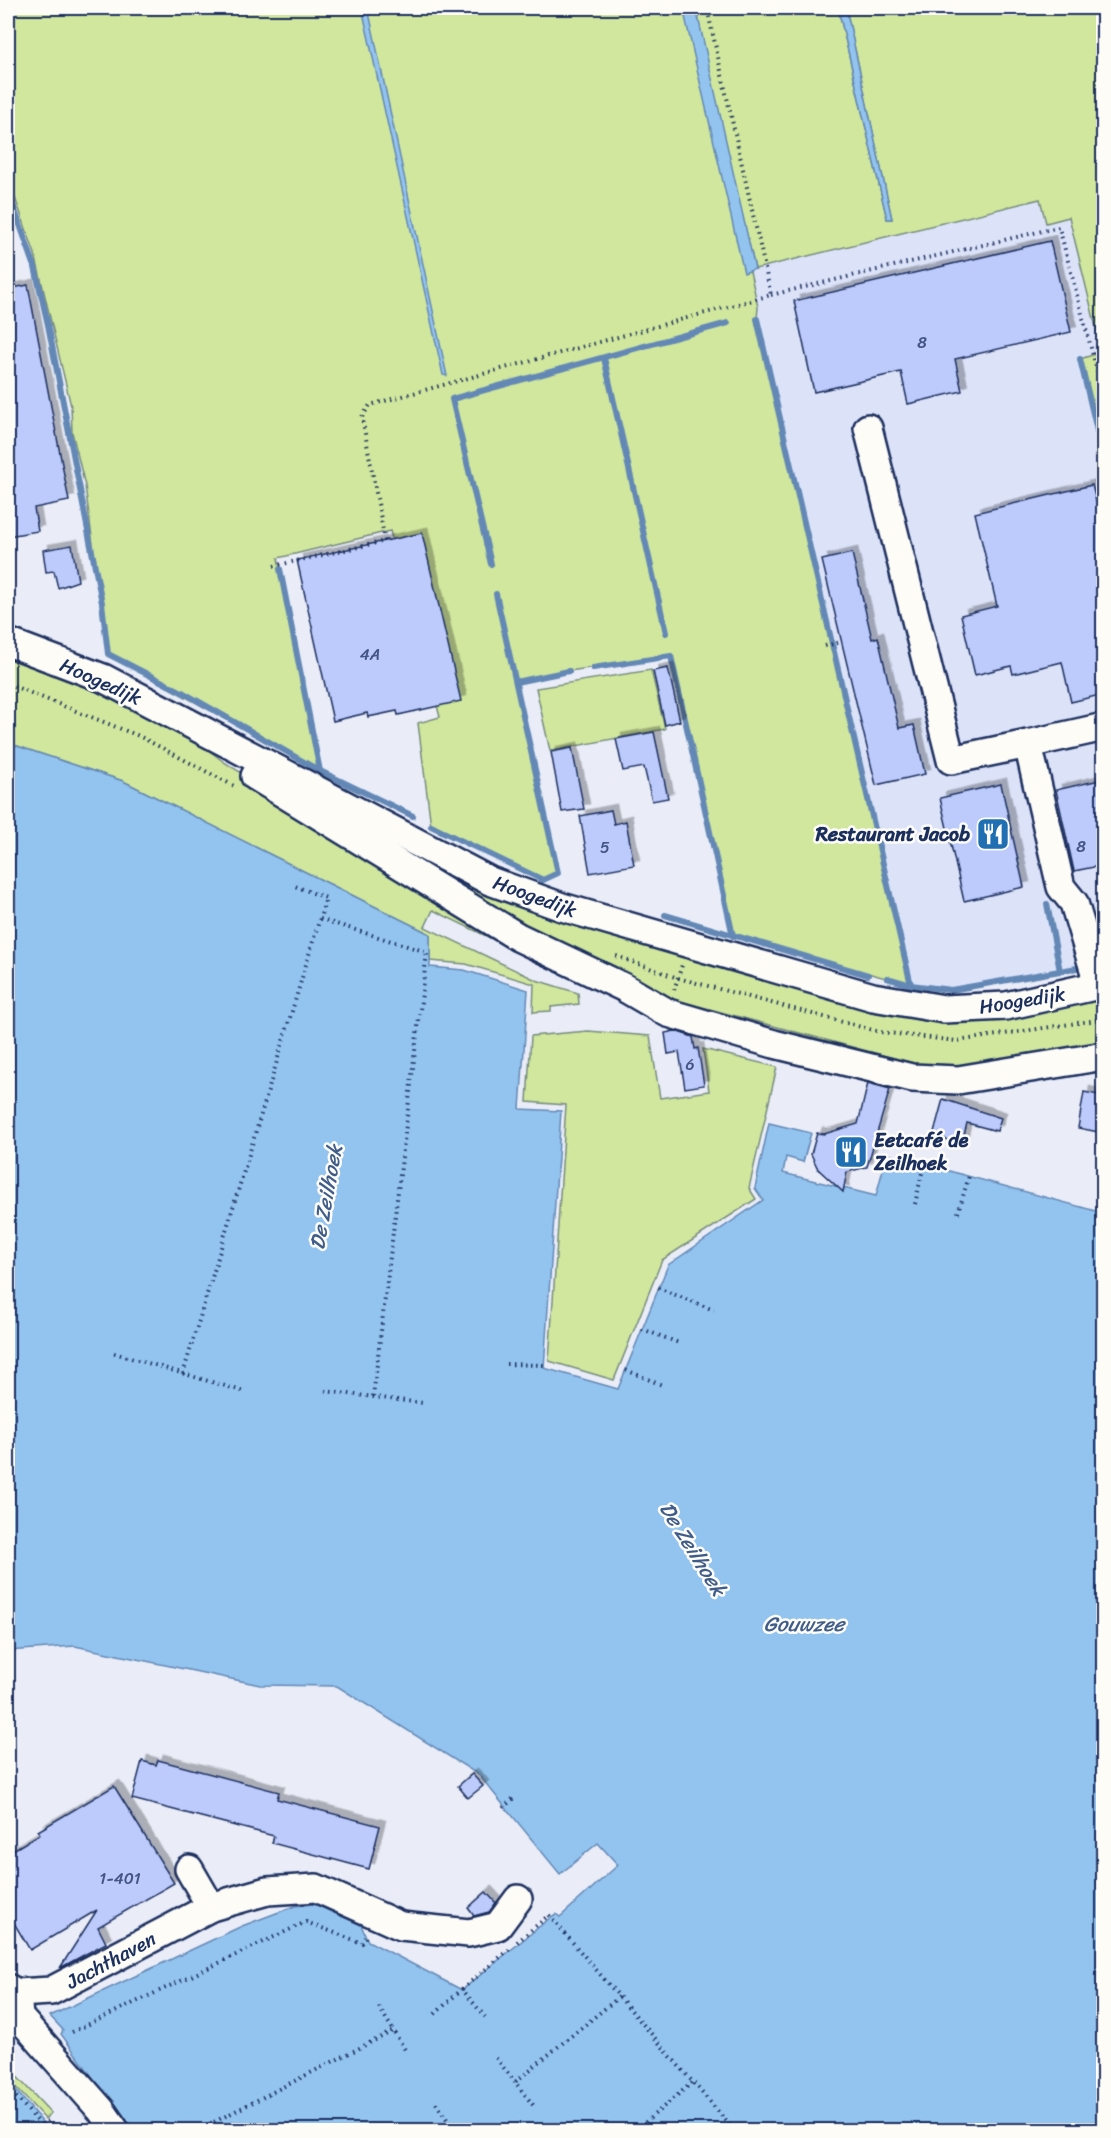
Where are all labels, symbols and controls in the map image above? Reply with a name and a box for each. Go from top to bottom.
house number: 8 [917,328,927,357]
house number: 4A [360,640,380,669]
street label: Hoogedijk [54,648,148,715]
restaurant icon: Restaurant Jacob [975,816,1011,852]
place label: Restaurant Jacob [815,817,970,852]
house number: 8 [1076,832,1086,861]
house number: 5 [600,833,610,862]
street label: Hoogedijk [488,865,582,928]
street label: Hoogedijk [976,976,1068,1025]
house number: 6 [685,1050,695,1079]
place label: Eetcafé de Zeilhoek [873,1123,969,1181]
restaurant icon: Eetcafé de Zeilhoek [833,1134,869,1170]
water label: De Zeilhoek [298,1140,354,1253]
water label: De Zeilhoek [649,1494,738,1606]
water label: Gouwzee [764,1605,846,1643]
house number: 1-401 [99,1864,141,1893]
street label: Jachthaven [59,1922,163,1999]

